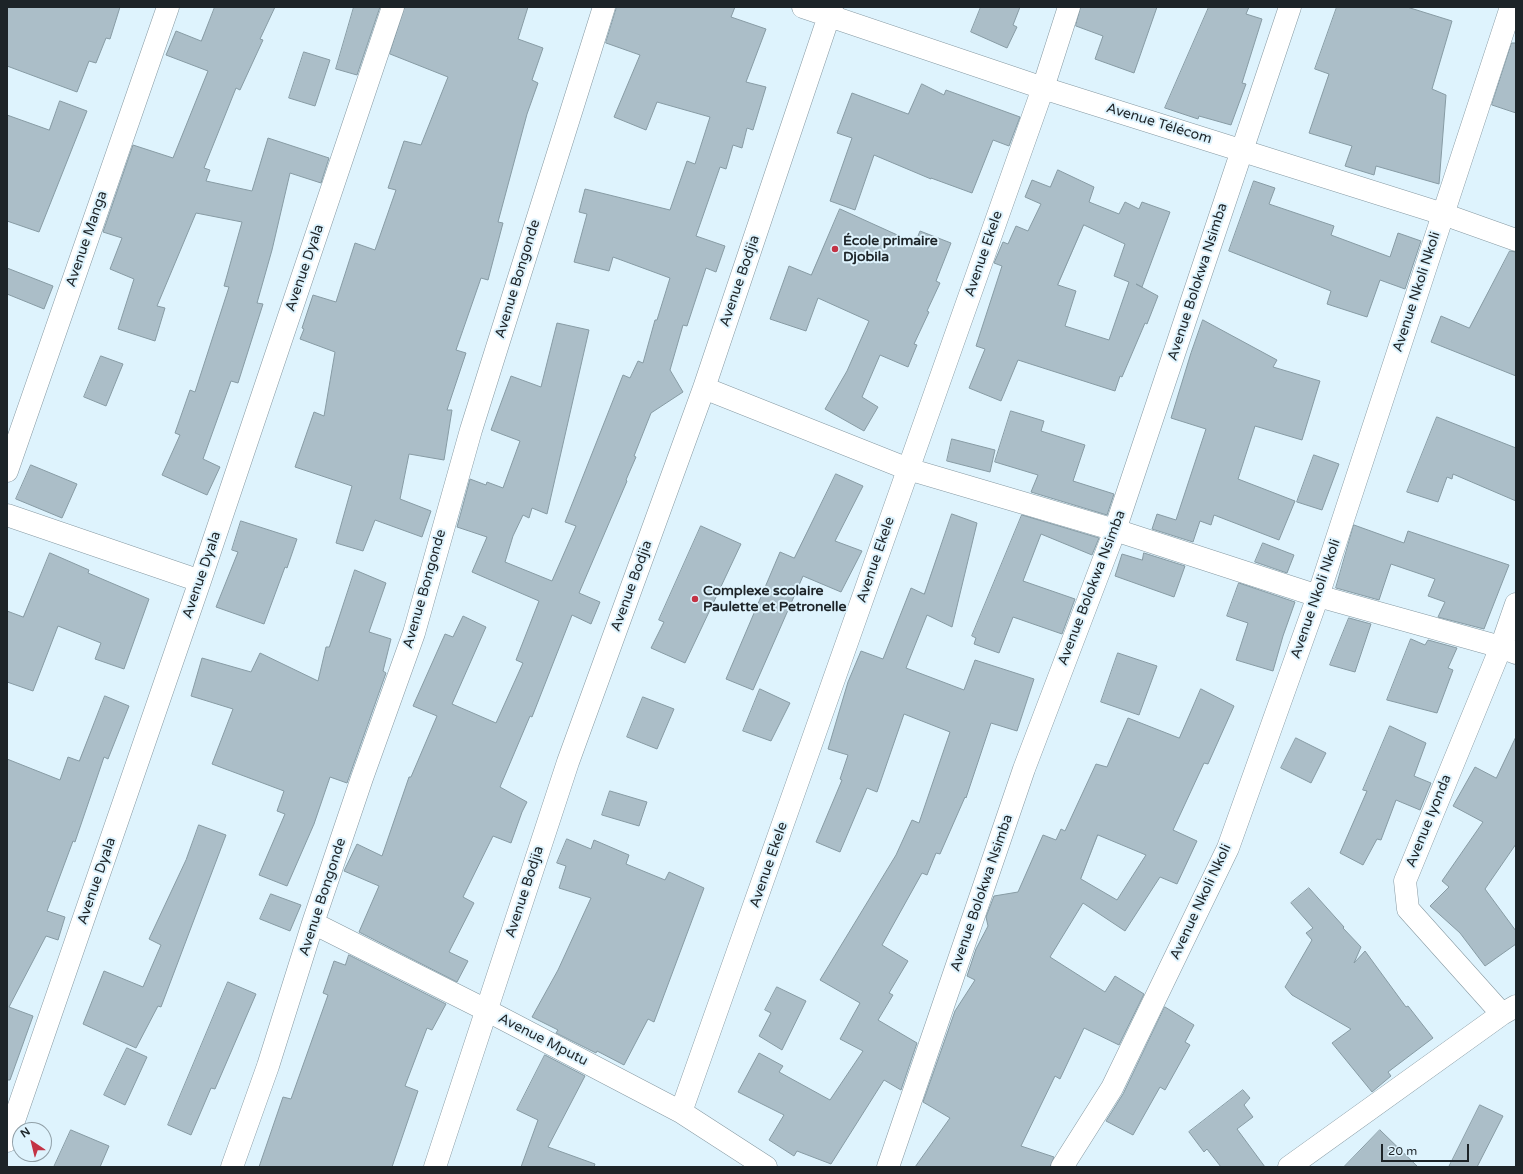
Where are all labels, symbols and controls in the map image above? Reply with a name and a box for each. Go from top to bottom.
street label: Avenue Télécom [1104,100,1214,148]
street label: Avenue Manga [63,189,111,289]
street label: Avenue Bolokwa Nsimba [1165,201,1231,363]
street label: Avenue Ekele [961,209,1007,299]
street label: Avenue Bongonde [492,218,544,340]
street label: Avenue Dyala [282,222,328,314]
street label: Avenue Nkoli Nkoli [1390,230,1444,354]
street label: Avenue Bodjia [716,233,764,329]
place label: École primaire Djobila [843,233,938,266]
marker: École primaire Djobila [830,244,840,254]
street label: Avenue Bolokwa Nsimba [1055,508,1129,668]
street label: Avenue Ekele [853,515,899,605]
street label: Avenue Bongonde [400,528,450,650]
street label: Avenue Dyala [179,529,225,621]
street label: Avenue Nkoli Nkoli [1288,537,1344,661]
street label: Avenue Bodjia [608,538,656,634]
place label: Complexe scolaire Paulette et Petronelle [703,583,846,616]
marker: Complexe scolaire Paulette et Petronelle [690,594,700,604]
street label: Avenue Iyonda [1403,772,1455,870]
street label: Avenue Bolokwa Nsimba [947,812,1017,974]
street label: Avenue Ekele [746,820,792,910]
street label: Avenue Dyala [74,835,120,927]
street label: Avenue Bongonde [296,836,350,958]
street label: Avenue Nkoli Nkoli [1167,842,1235,962]
street label: Avenue Bodjia [502,844,548,940]
street label: Avenue Mputu [495,1010,591,1070]
north arrow [12,1122,52,1162]
text: N [18,1125,33,1140]
scale bar [1383,1136,1471,1162]
text: 20 m [1388,1144,1417,1158]

